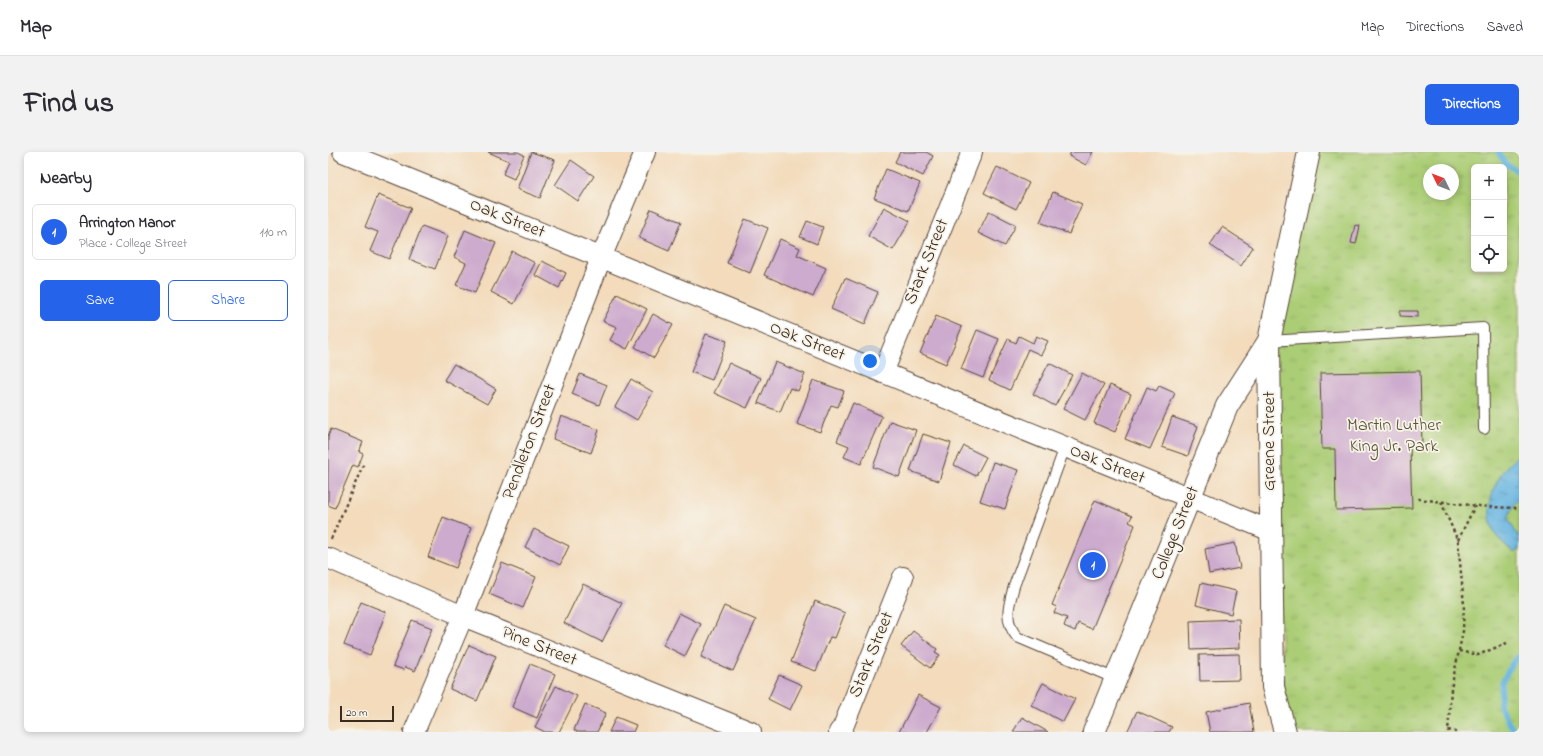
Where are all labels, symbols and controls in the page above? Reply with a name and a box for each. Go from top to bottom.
text: Map [20,14,52,41]
text: Map [1361,17,1384,38]
text: Directions [1406,17,1464,38]
text: Saved [1486,17,1523,38]
text: Find us [24,84,114,125]
button: Directions [1425,84,1519,125]
north arrow [1423,164,1459,200]
map controls [1471,164,1507,272]
button: + [1471,164,1507,200]
text: Nearby [40,166,92,191]
street label: Oak Street [465,192,549,246]
button: − [1471,200,1507,236]
text: Arrington Manor [79,212,175,234]
street label: Stark Street [898,215,956,309]
text: 1 [52,223,56,242]
text: 110 m [260,223,287,242]
text: Place · College Street [79,234,187,253]
button: locate [1471,236,1507,272]
button: Save [40,280,160,321]
button: Share [168,280,288,321]
street label: Oak Street [765,315,849,369]
your location [860,351,880,371]
street label: Pendleton Street [496,381,564,503]
street label: Greene Street [1257,391,1283,491]
park label: Martin Luther King Jr. Park [1347,413,1441,461]
street label: Oak Street [1065,438,1149,492]
street label: College Street [1145,482,1207,584]
pin: 1 [1080,550,1106,580]
street label: Stark Street [843,608,901,702]
street label: Pine Street [497,620,581,674]
scale bar [340,704,394,723]
text: 20 m [346,705,368,721]

